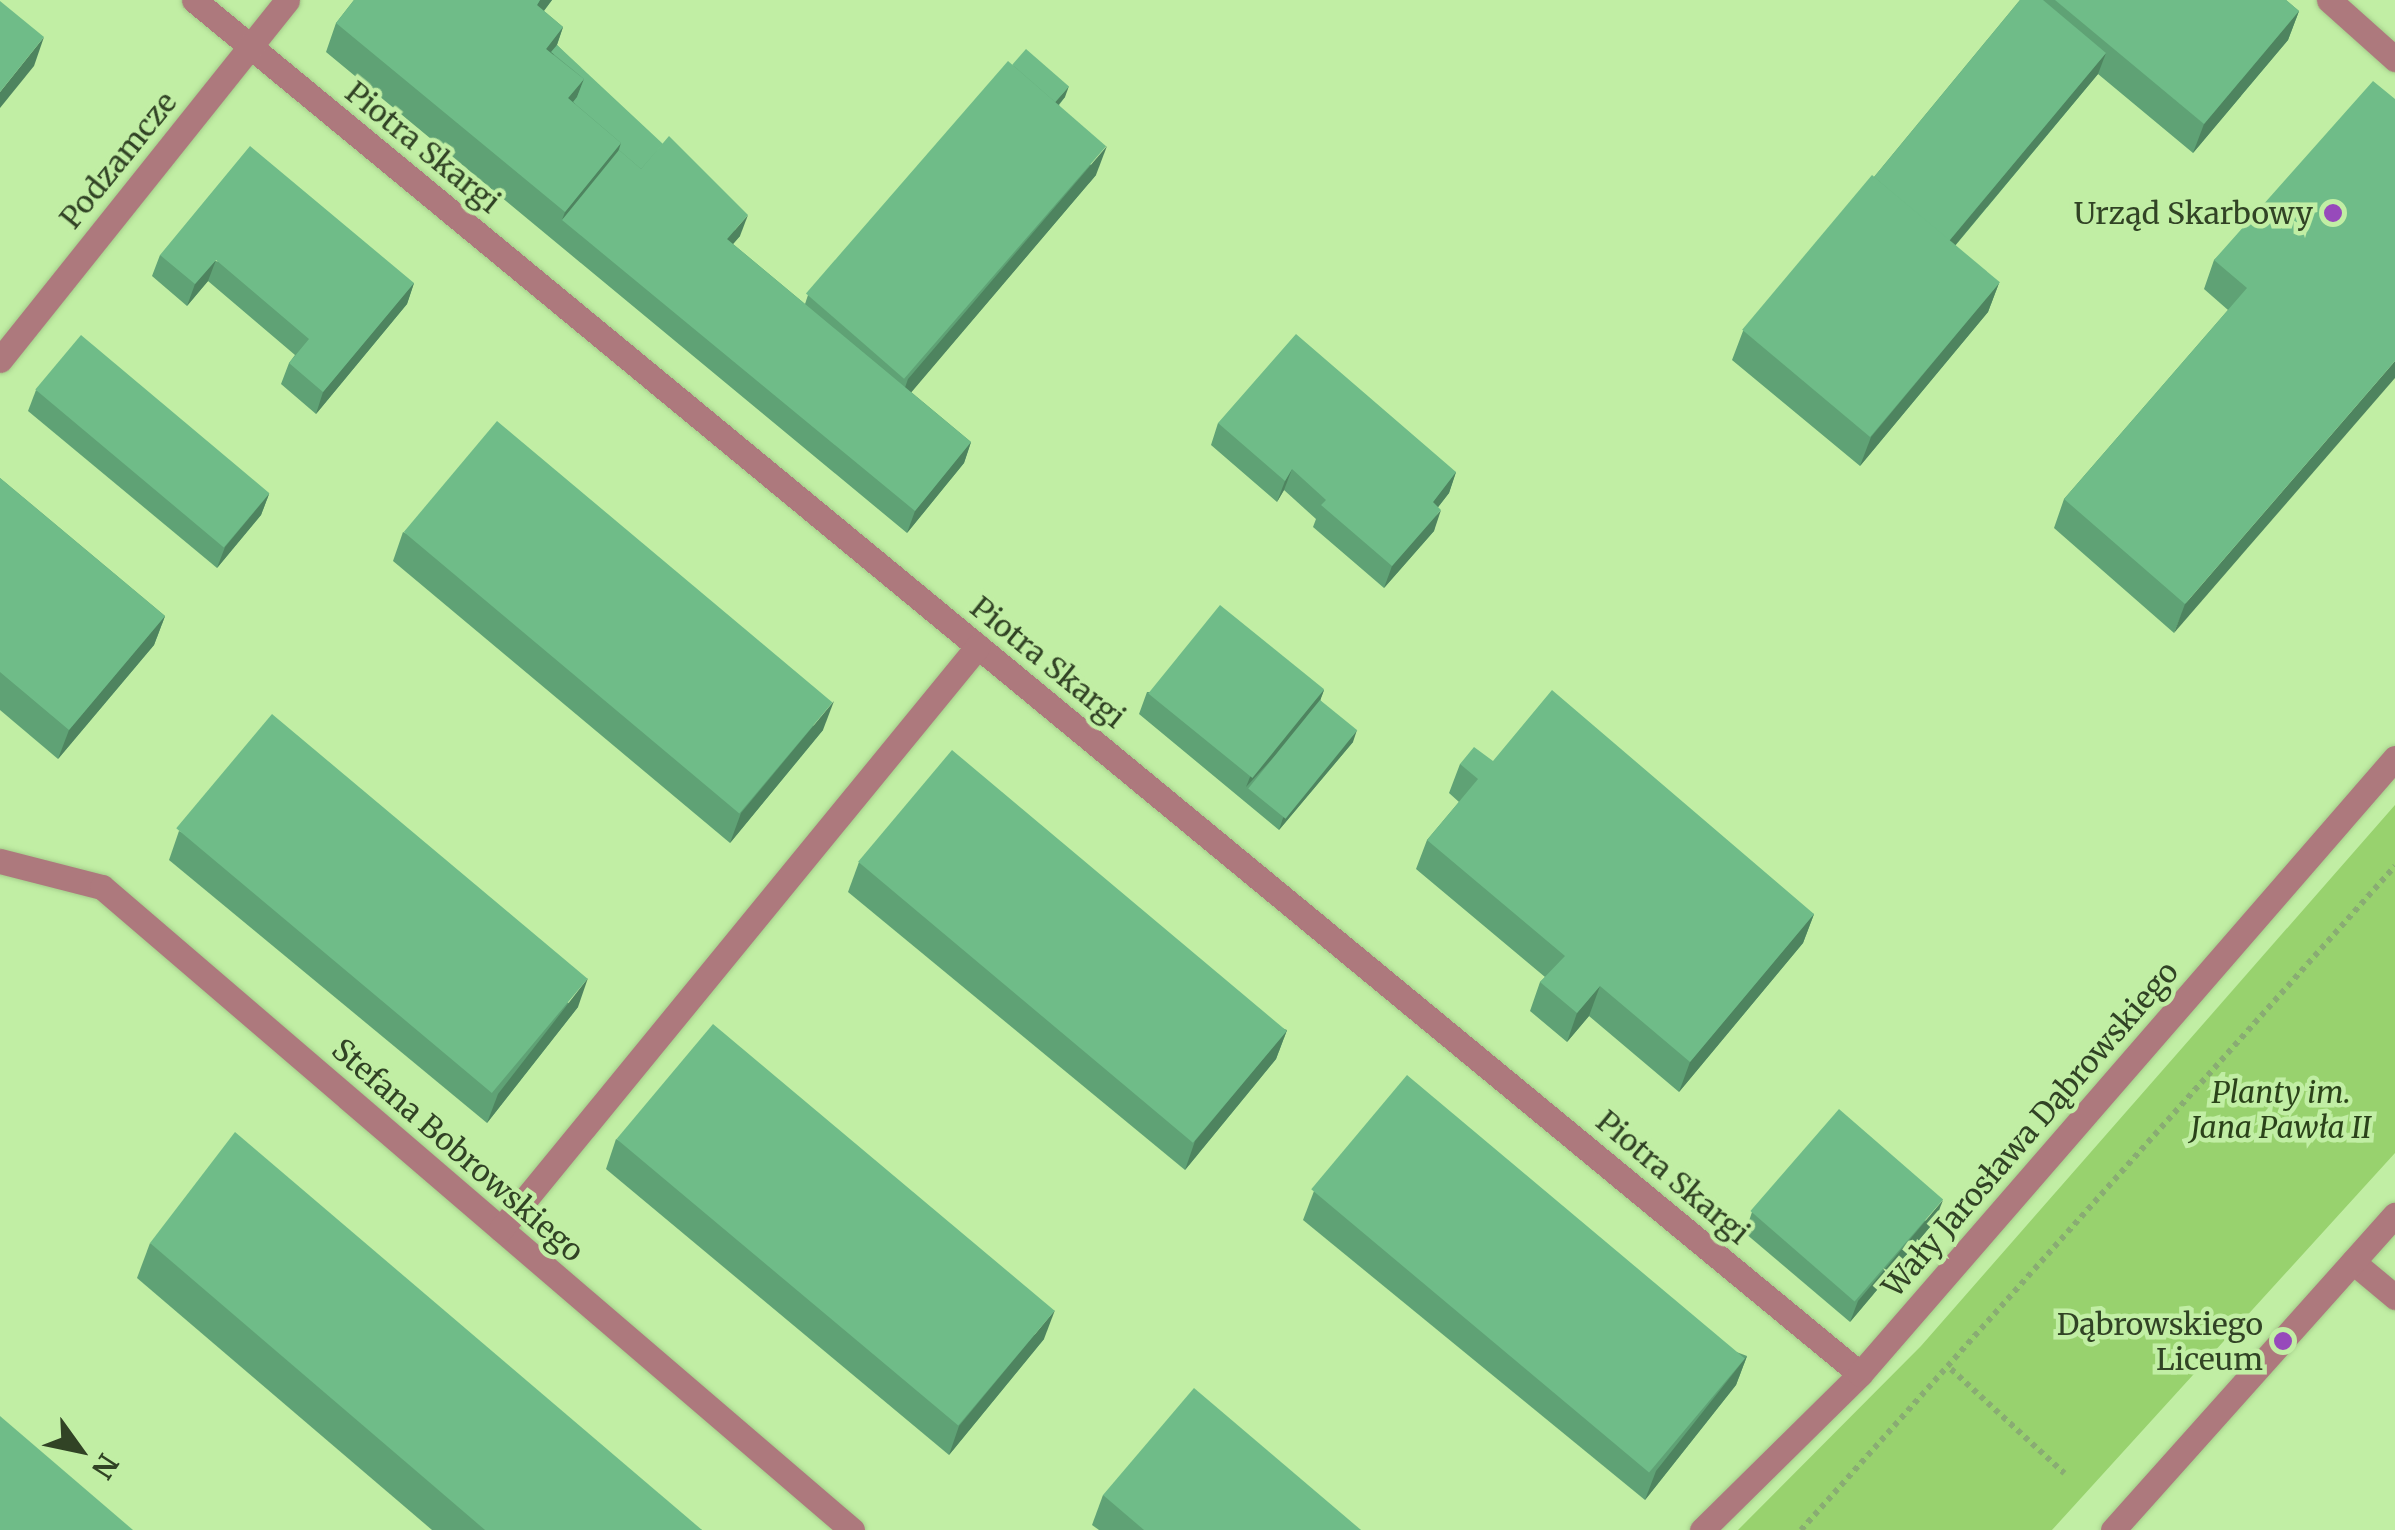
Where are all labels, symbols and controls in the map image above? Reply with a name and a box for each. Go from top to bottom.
street label: Piotra Skargi [339,74,507,220]
street label: Podzamcze [52,85,184,235]
place label: Urząd Skarbowy [2074,195,2313,231]
marker: Urząd Skarbowy [2322,202,2344,224]
street label: Piotra Skargi [964,589,1132,735]
street label: Wały Jarosława Dąbrowskiego [1874,954,2186,1304]
street label: Stefana Bobrowskiego [325,1031,591,1269]
park label: Planty im. Jana Pawła II [2191,1074,2371,1144]
street label: Piotra Skargi [1589,1103,1757,1251]
place label: Dąbrowskiego Liceum [2057,1306,2263,1376]
marker: Dąbrowskiego Liceum [2272,1330,2294,1352]
north arrow [30,1400,130,1500]
text: N [84,1447,126,1485]

